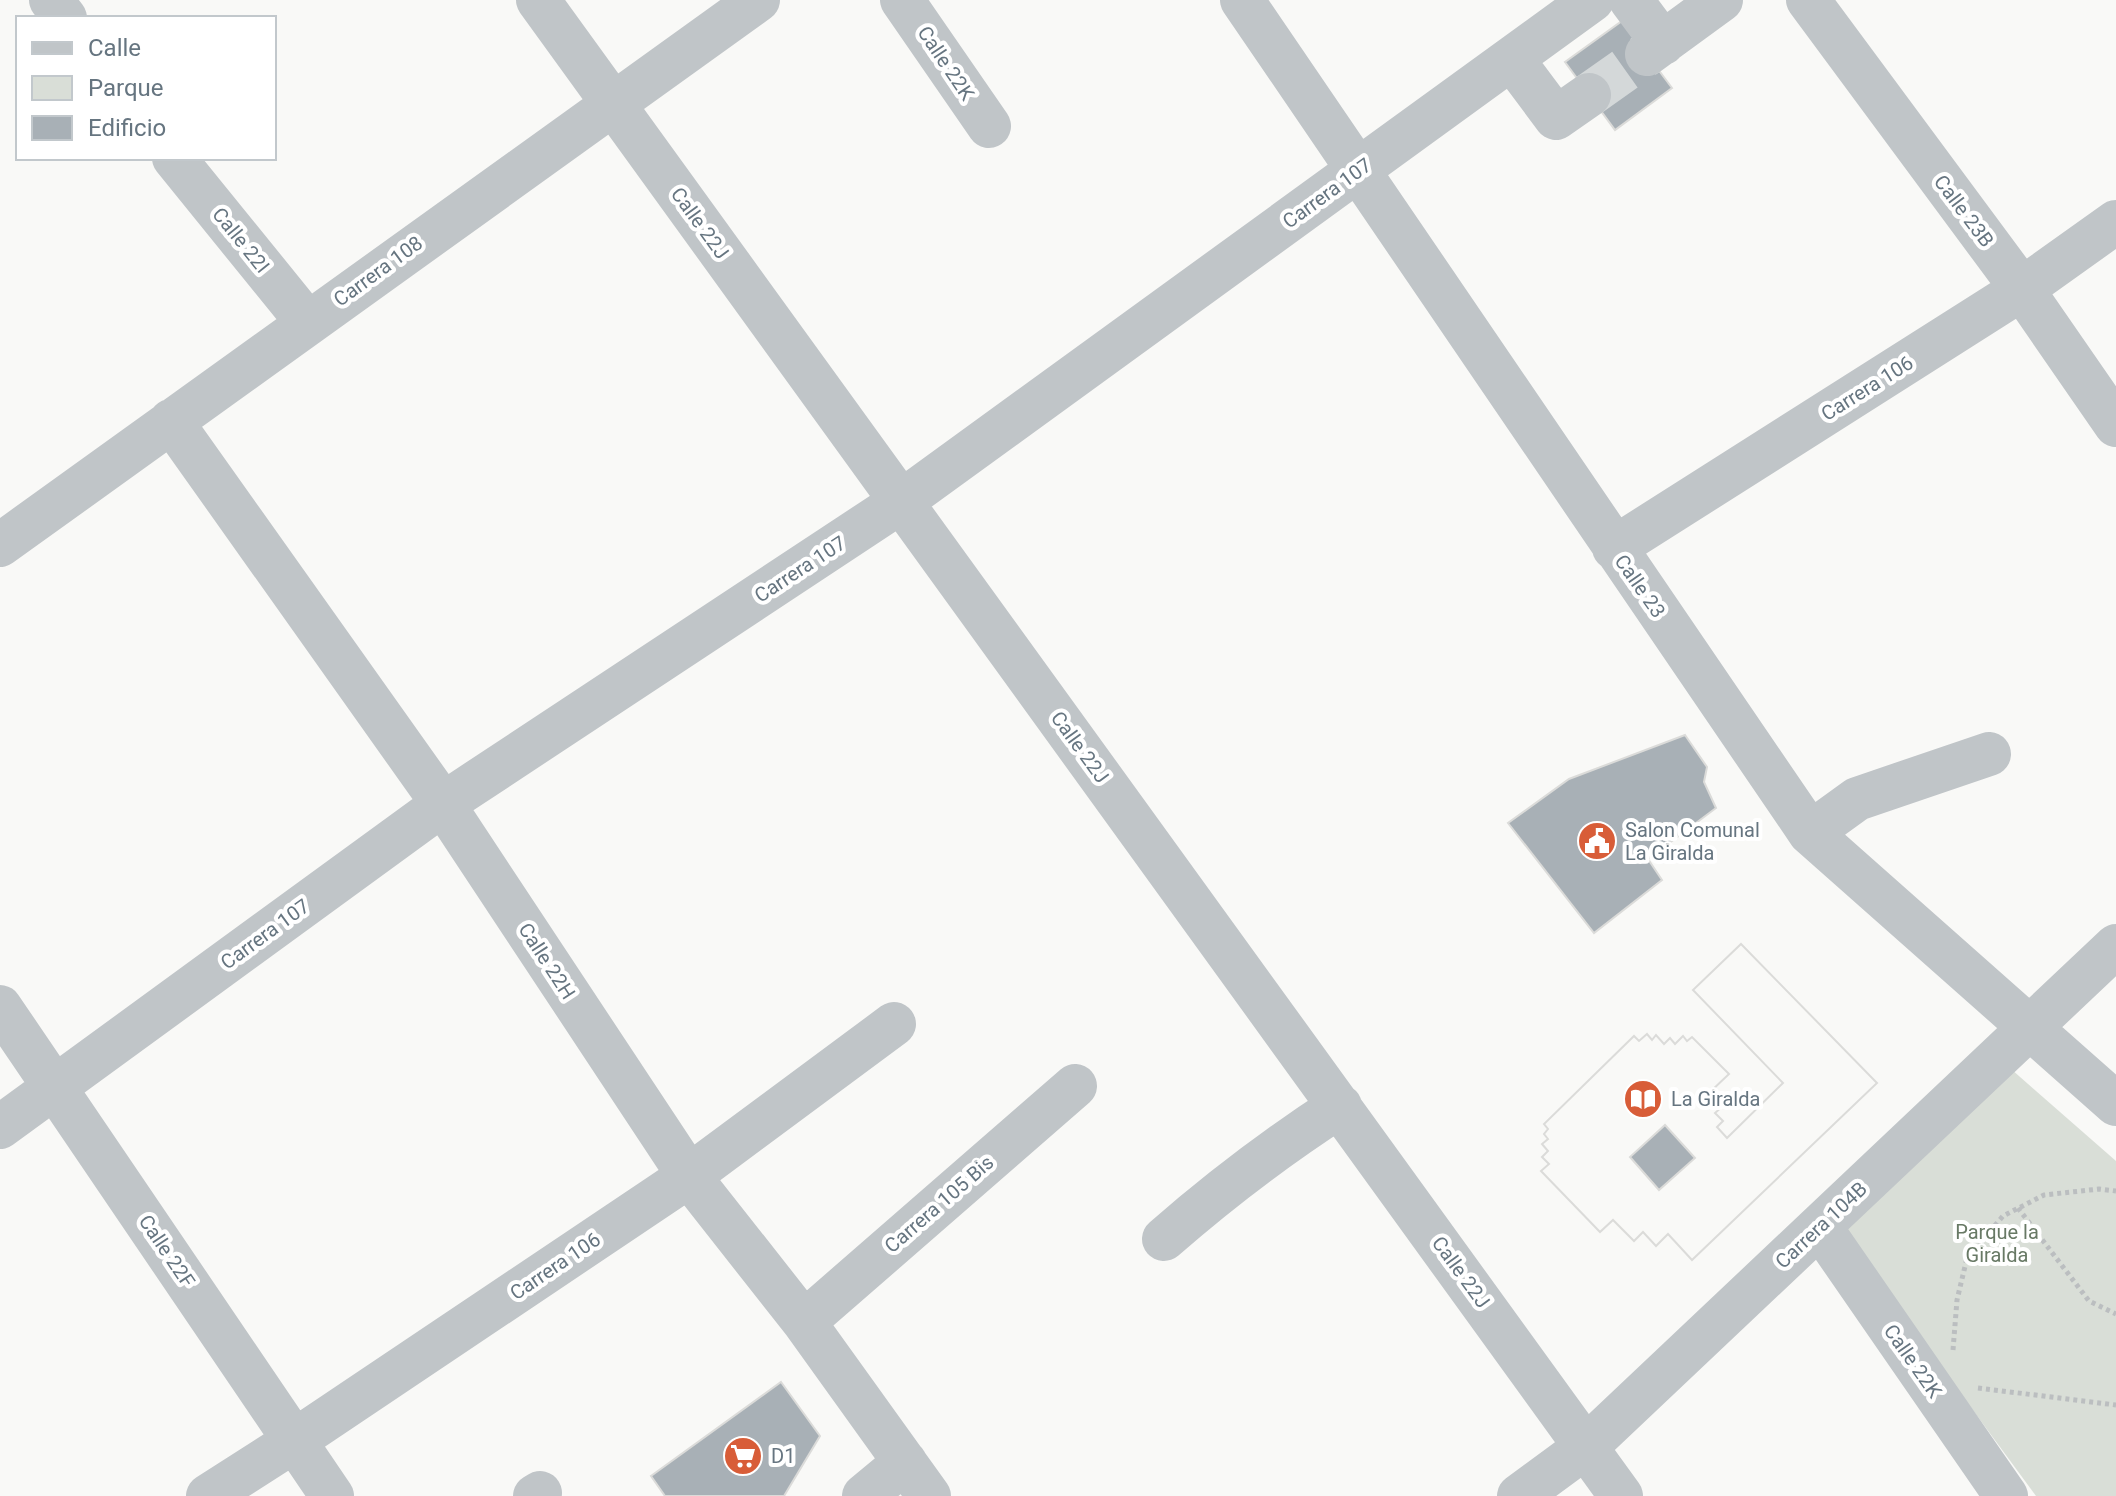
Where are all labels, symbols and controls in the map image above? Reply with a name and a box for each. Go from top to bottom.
legend [16,16,276,160]
street label: Calle 22K [913,21,980,105]
text: Calle [88,34,141,62]
text: Parque [88,74,164,102]
text: Edificio [88,114,166,142]
street label: Carrera 107 [1278,153,1376,233]
street label: Calle 23B [1929,170,1999,252]
street label: Calle 22J [666,182,734,264]
street label: Calle 22I [207,202,275,278]
street label: Carrera 108 [329,231,427,311]
street label: Carrera 106 [1817,350,1917,426]
street label: Carrera 107 [750,531,850,607]
street label: Calle 23 [1610,550,1670,622]
street label: Calle 22J [1046,706,1114,788]
place label: Salon Comunal La Giralda [1625,818,1760,865]
public building icon: Salon Comunal La Giralda [1576,820,1618,862]
street label: Carrera 107 [216,894,314,974]
street label: Calle 22H [514,918,580,1004]
library icon: La Giralda [1622,1078,1664,1120]
place label: La Giralda [1671,1087,1760,1111]
street label: Carrera 105 Bis [880,1150,998,1258]
street label: Carrera 104B [1770,1177,1872,1273]
street label: Calle 22F [134,1210,200,1292]
park label: Parque la Giralda [1955,1220,2039,1267]
street label: Carrera 106 [505,1227,605,1305]
street label: Calle 22J [1427,1231,1495,1313]
street label: Calle 22K [1879,1320,1947,1403]
supermarket icon: D1 [722,1435,764,1477]
place label: D1 [771,1444,795,1468]

